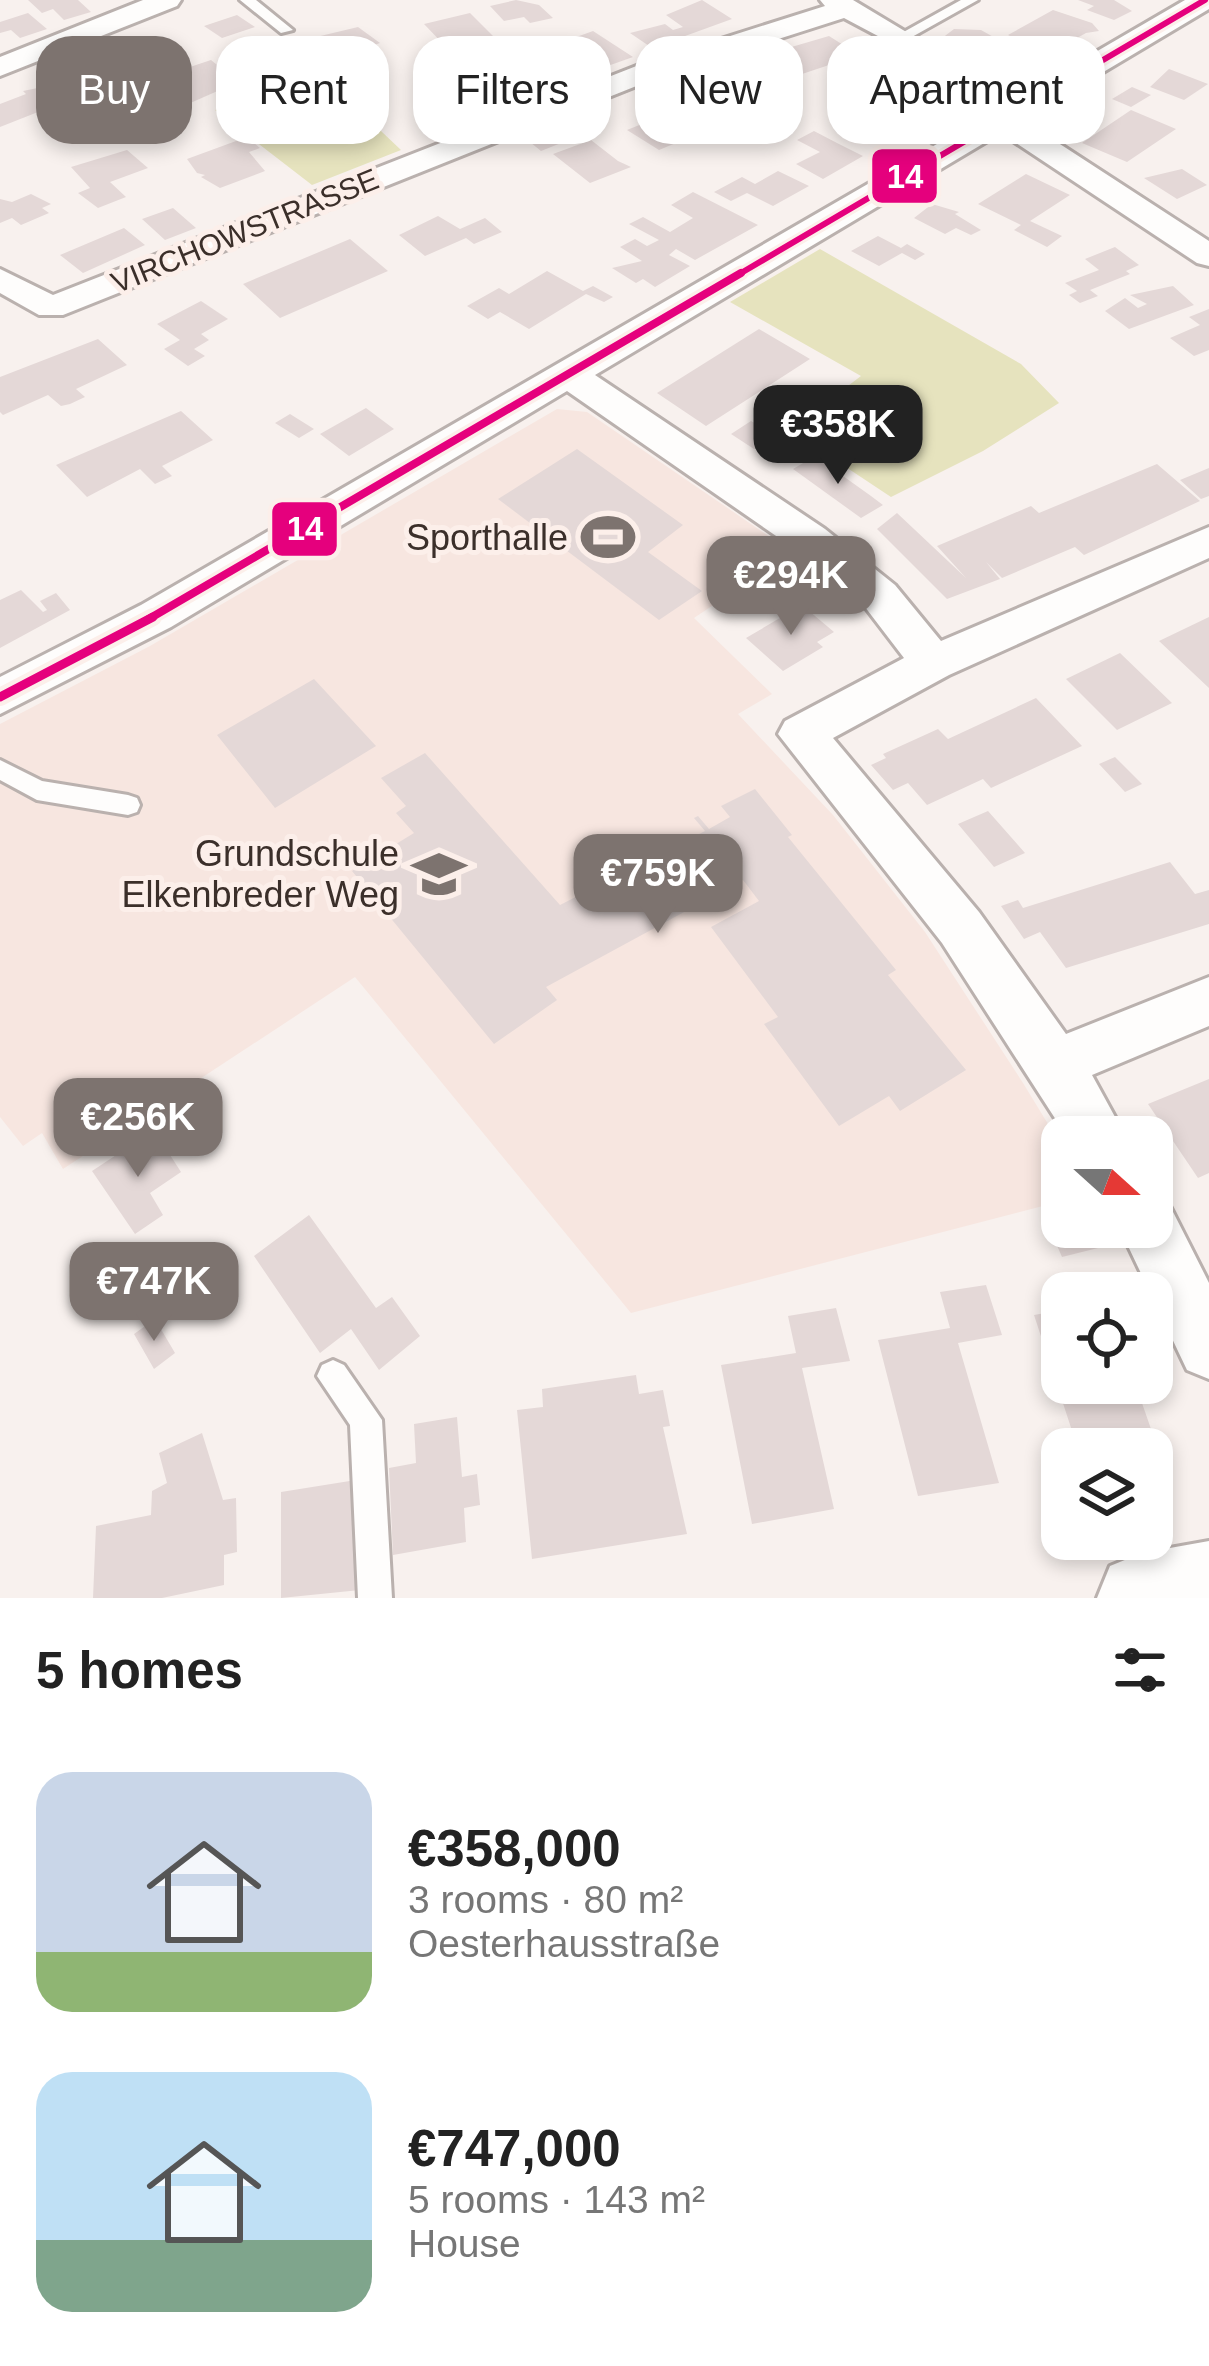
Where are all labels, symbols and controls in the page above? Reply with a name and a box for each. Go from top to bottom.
chip: Buy [36,36,192,144]
chip: Rent [216,36,389,144]
chip: Filters [413,36,611,144]
chip: New [635,36,803,144]
chip: Apartment [827,36,1105,144]
line badge: 14 [870,147,939,205]
text: 14 [887,158,924,195]
street label: VIRCHOWSTRASSE [106,162,383,299]
pin: €358K [754,385,922,487]
text: €358K [781,402,895,445]
line badge: 14 [270,500,339,558]
sports icon: Sporthalle [579,508,637,566]
text: 14 [287,510,324,547]
place label: Sporthalle [406,517,568,558]
pin: €294K [707,536,875,638]
text: €294K [734,553,848,596]
place label: Grundschule Elkenbreder Weg [122,833,399,915]
pin: €759K [574,834,742,936]
school or university icon: Grundschule Elkenbreder Weg [410,845,468,903]
text: €759K [601,851,715,894]
pin: €256K [54,1078,222,1180]
text: €256K [81,1095,195,1138]
north arrow [1041,1116,1173,1248]
map controls [1041,1116,1173,1560]
pin: €747K [70,1242,238,1344]
text: €747K [97,1259,211,1302]
button: locate [1041,1272,1173,1404]
button: layers [1041,1428,1173,1560]
icon: filters [1107,1637,1173,1703]
text: 5 homes [36,1642,243,1699]
icon: home [132,1820,276,1964]
text: €358,000 [408,1820,621,1877]
text: 3 rooms · 80 m² [408,1878,683,1921]
text: Oesterhausstraße [408,1922,720,1965]
icon: home [132,2120,276,2264]
text: €747,000 [408,2120,621,2177]
text: 5 rooms · 143 m² [408,2178,705,2221]
text: House [408,2222,521,2265]

